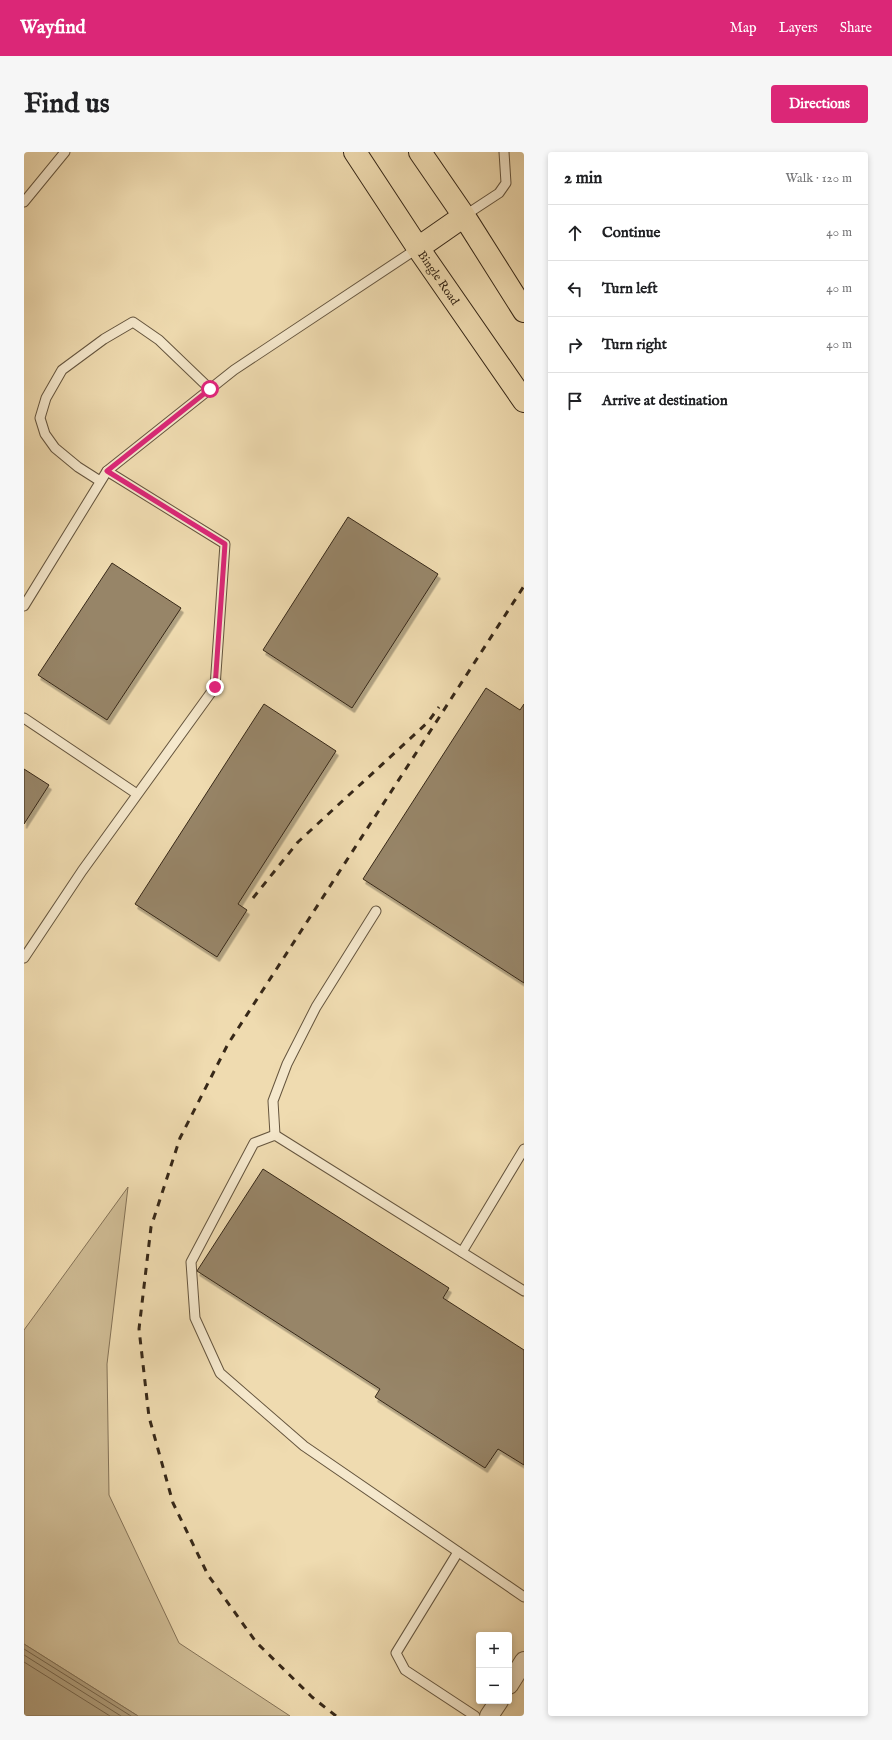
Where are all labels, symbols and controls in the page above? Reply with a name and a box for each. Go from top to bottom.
text: Wayfind [20,16,86,40]
text: Map [730,19,757,37]
text: Layers [779,19,818,37]
text: Share [840,19,872,37]
button: Directions [771,85,868,123]
text: Find us [24,87,110,122]
text: 2 min [564,168,602,189]
text: Walk · 120 m [786,170,852,187]
icon: ahead [564,222,586,244]
text: Continue [602,223,660,242]
text: 40 m [826,224,852,241]
street label: Bingle Road [415,248,463,308]
icon: left [564,278,586,300]
text: Turn left [602,279,658,298]
text: 40 m [826,280,852,297]
icon: right [564,334,586,356]
text: Turn right [602,335,667,354]
text: 40 m [826,336,852,353]
route start [201,380,219,398]
icon: arrive [564,390,586,412]
text: Arrive at destination [602,391,728,410]
route end [206,678,224,696]
map controls [476,1632,512,1704]
button: + [476,1632,512,1668]
button: − [476,1668,512,1704]

